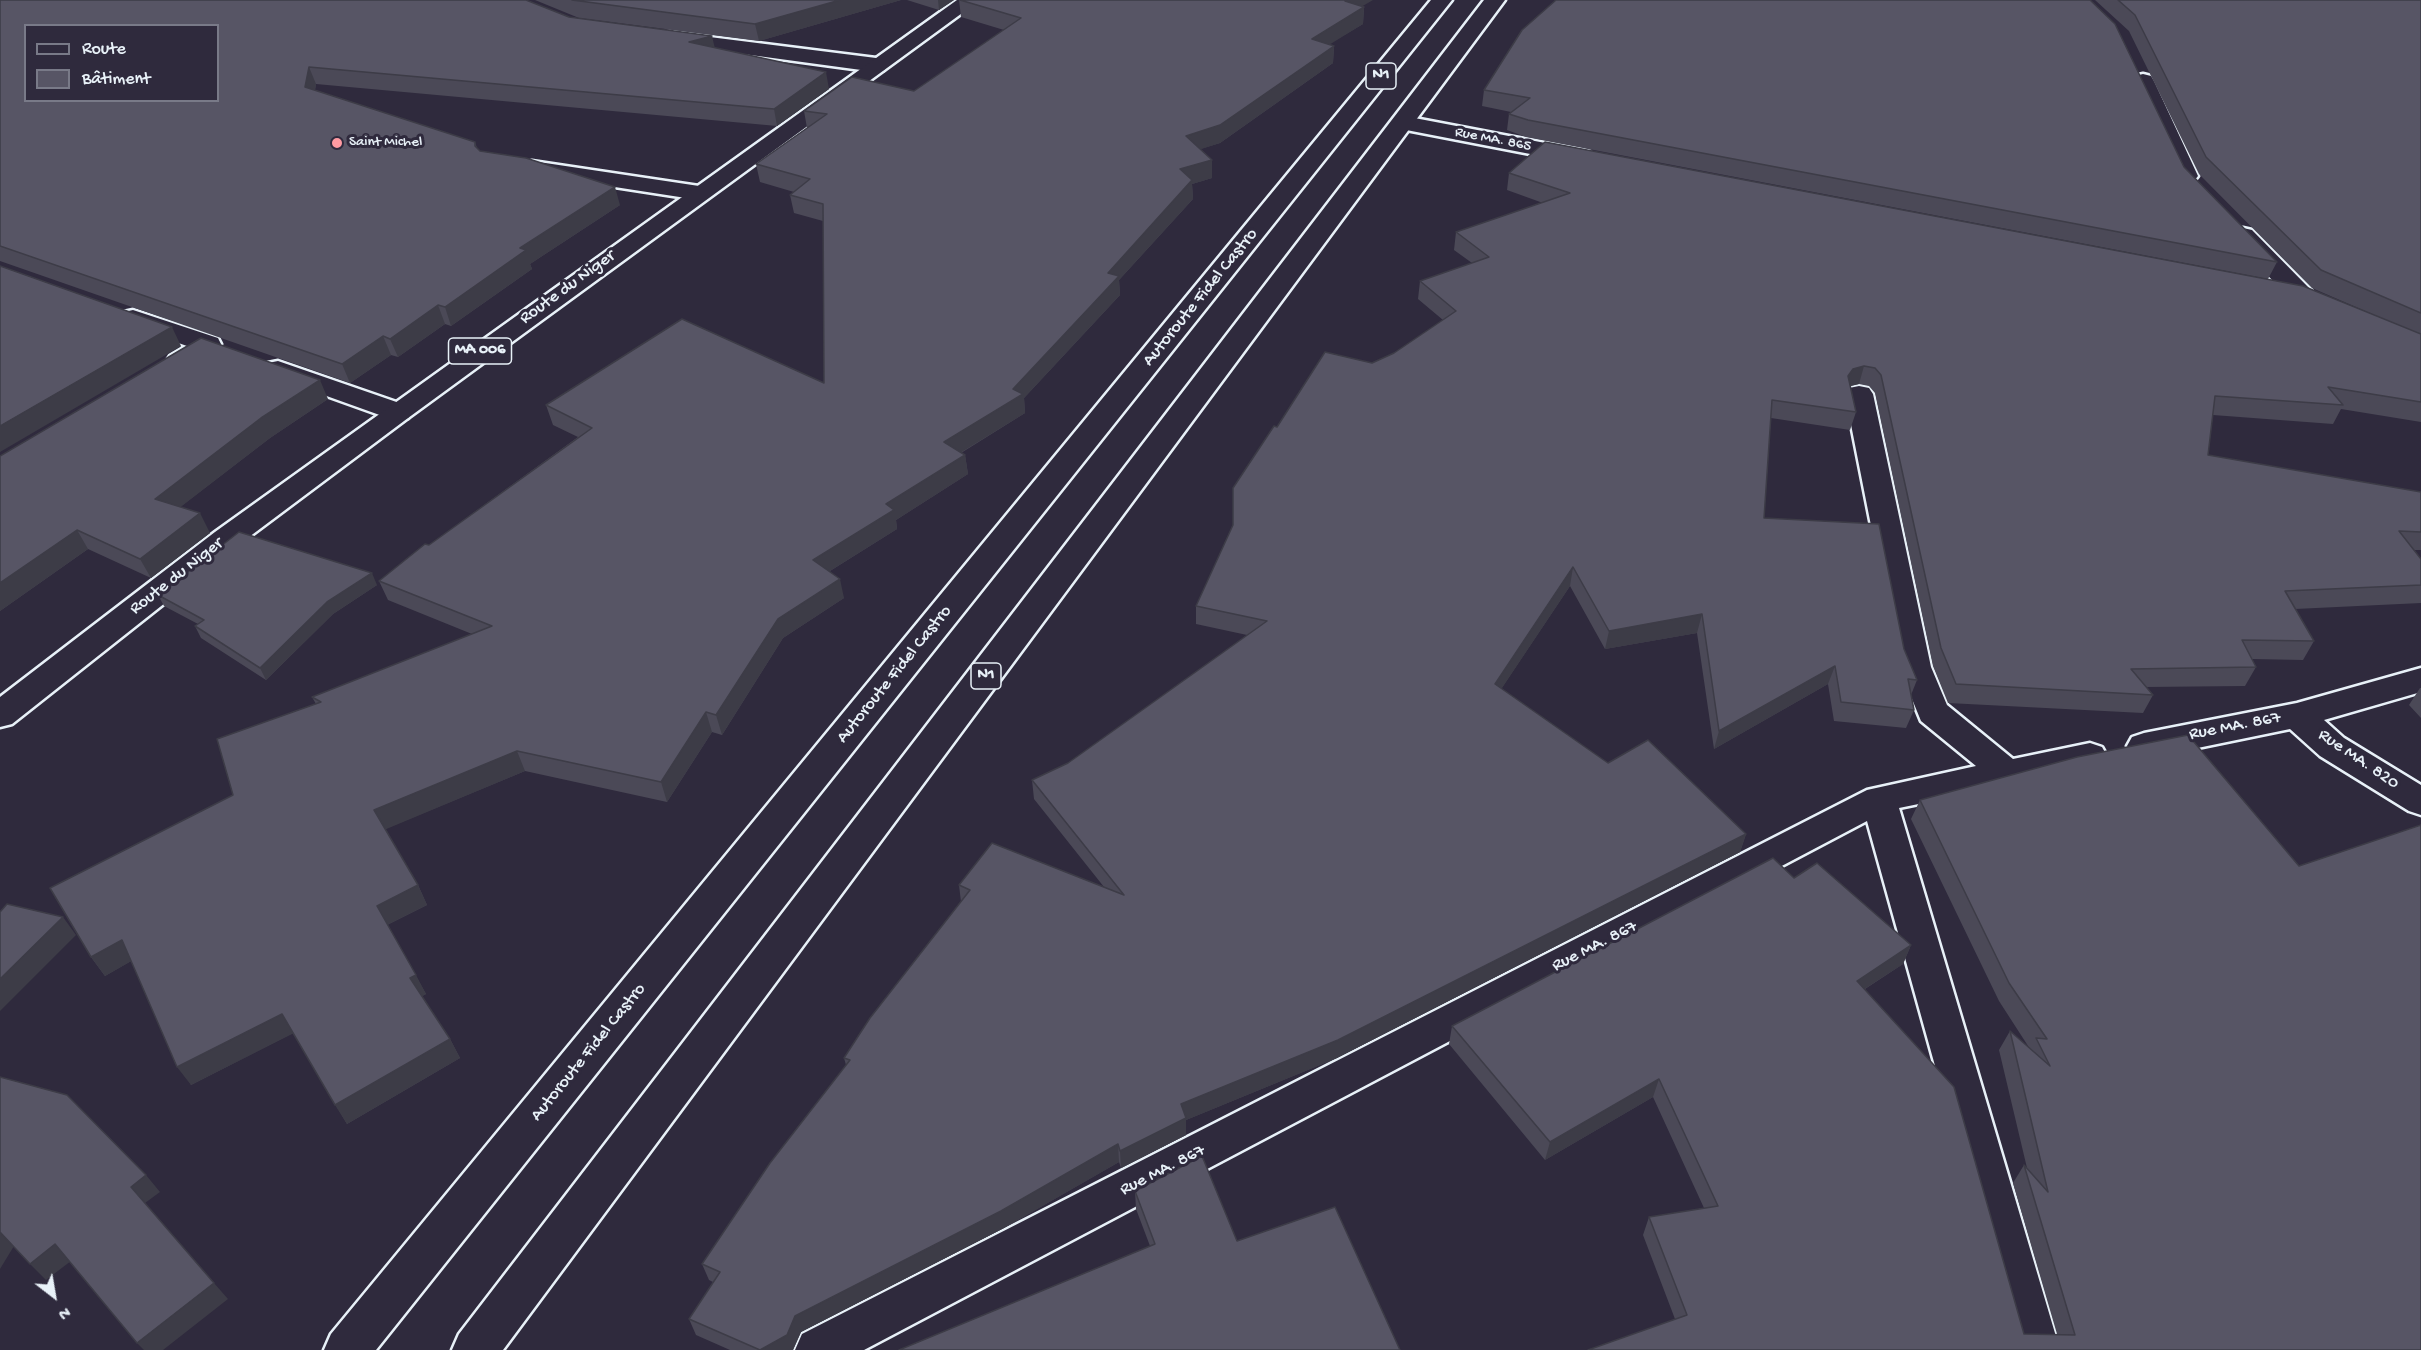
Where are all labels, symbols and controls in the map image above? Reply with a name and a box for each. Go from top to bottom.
legend [24,24,219,102]
text: Route [82,39,126,60]
road number: N1 [1366,63,1396,89]
text: Bâtiment [82,69,150,90]
street label: Rue MA. 865 [1453,124,1533,156]
place label: Saint Michel [349,134,422,152]
marker: Saint Michel [330,136,344,150]
street label: Autoroute Fidel Castro [1139,225,1263,371]
street label: Route du Niger [516,246,620,330]
road number: MA 006 [448,338,512,364]
street label: Route du Niger [126,534,228,620]
street label: Autoroute Fidel Castro [833,602,957,748]
road number: N1 [971,663,1001,689]
street label: Rue MA. 867 [2187,708,2283,746]
street label: Rue MA. 820 [2313,725,2403,795]
street label: Rue MA. 867 [1549,916,1641,978]
street label: Autoroute Fidel Castro [527,980,651,1126]
street label: Rue MA. 867 [1117,1140,1209,1202]
north arrow [24,1266,84,1326]
text: N [54,1301,73,1323]

